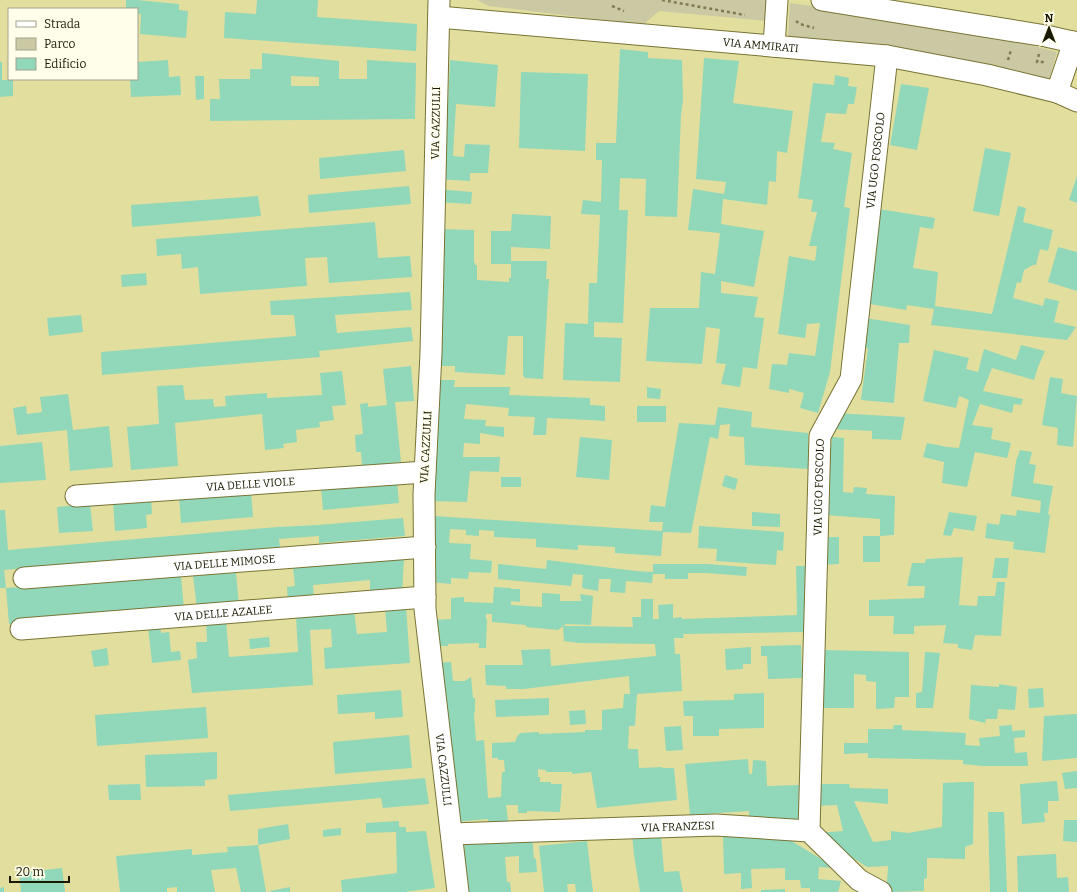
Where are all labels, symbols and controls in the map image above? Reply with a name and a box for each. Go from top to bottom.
legend [8,8,138,80]
north arrow [1029,8,1069,48]
text: N [1045,12,1054,25]
text: Strada [44,17,81,31]
street label: VIA AMMIRATI [722,35,799,55]
text: Parco [44,37,75,51]
text: Edificio [44,57,86,71]
street label: VIA CAZZULLI [429,86,443,159]
street label: VIA UGO FOSCOLO [864,111,887,209]
street label: VIA CAZZULLI [418,410,434,484]
street label: VIA UGO FOSCOLO [811,438,826,536]
street label: VIA DELLE VIOLE [206,474,296,494]
street label: VIA DELLE MIMOSE [173,552,276,573]
street label: VIA DELLE AZALEE [174,603,273,623]
street label: VIA CAZZULLI [433,733,454,807]
street label: VIA FRANZESI [641,819,715,834]
scale bar [10,858,69,884]
text: 20 m [16,865,45,879]

